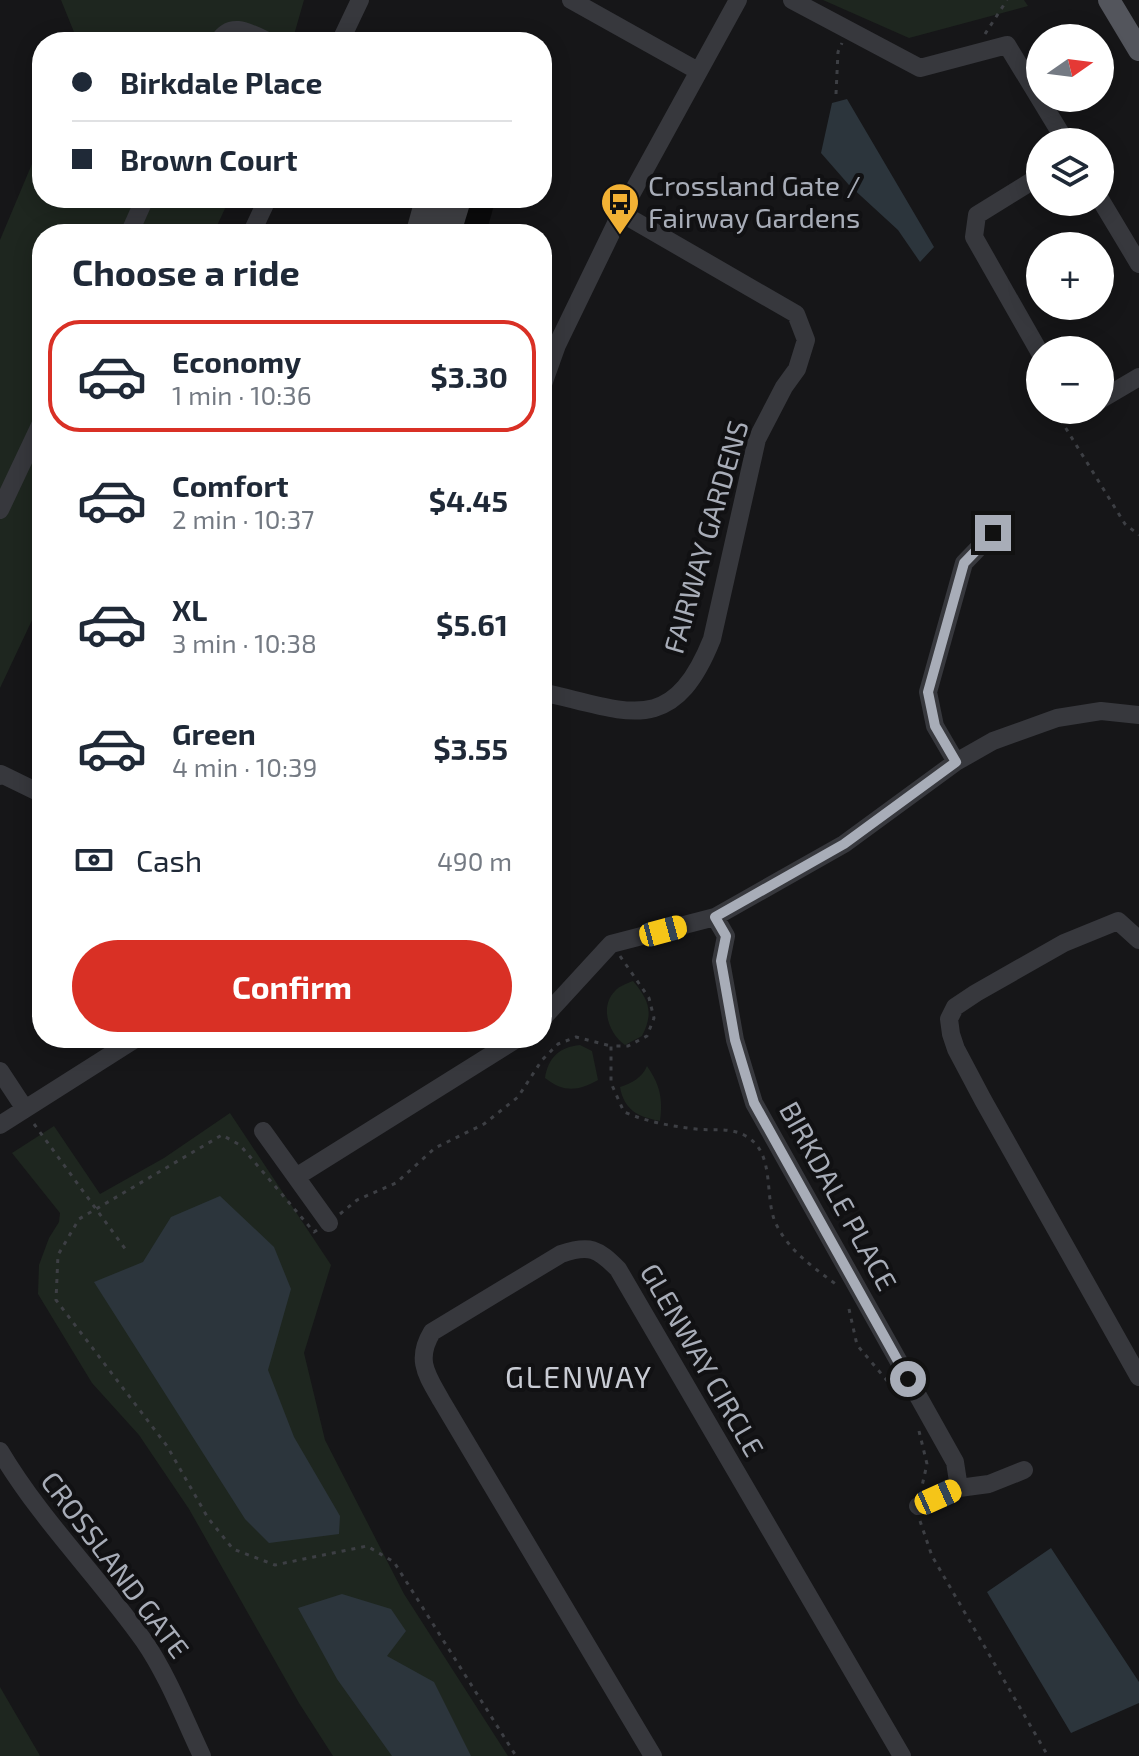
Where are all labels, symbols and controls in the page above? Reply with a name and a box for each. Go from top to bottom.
north arrow [1026,24,1114,112]
map controls [1026,24,1114,424]
text: Birkdale Place [120,64,322,100]
button: layers [1026,128,1114,216]
text: Brown Court [120,141,298,177]
place label: Crossland Gate / Fairway Gardens [648,168,861,234]
bus stop icon: Crossland Gate / Fairway Gardens [599,181,641,236]
button: + [1026,232,1114,320]
text: Choose a ride [72,250,300,293]
button: − [1026,336,1114,424]
icon: car [76,340,148,412]
text: Economy [172,343,301,379]
text: $3.30 [430,358,508,394]
text: 1 min · 10:36 [172,379,312,410]
street label: FAIRWAY GARDENS [655,416,755,657]
icon: car [76,464,148,536]
text: Comfort [172,467,289,503]
text: $4.45 [429,482,508,518]
text: 2 min · 10:37 [172,503,314,534]
route end [975,515,1011,551]
icon: car [76,588,148,660]
text: XL [172,591,207,627]
text: $5.61 [436,606,508,642]
text: 3 min · 10:38 [172,627,317,658]
icon: car [76,712,148,784]
text: Green [172,715,256,751]
text: $3.55 [433,730,508,766]
text: 4 min · 10:39 [172,751,317,782]
icon: cash [72,838,116,882]
text: Cash [136,842,202,878]
text: 490 m [437,845,512,876]
car [637,913,689,949]
button: Confirm [72,940,512,1032]
street label: BIRKDALE PLACE [773,1095,905,1296]
street label: GLENWAY CIRCLE [634,1257,772,1462]
district label: GLENWAY [505,1358,653,1394]
route start [890,1361,926,1397]
street label: CROSSLAND GATE [34,1464,197,1665]
car [911,1476,965,1518]

